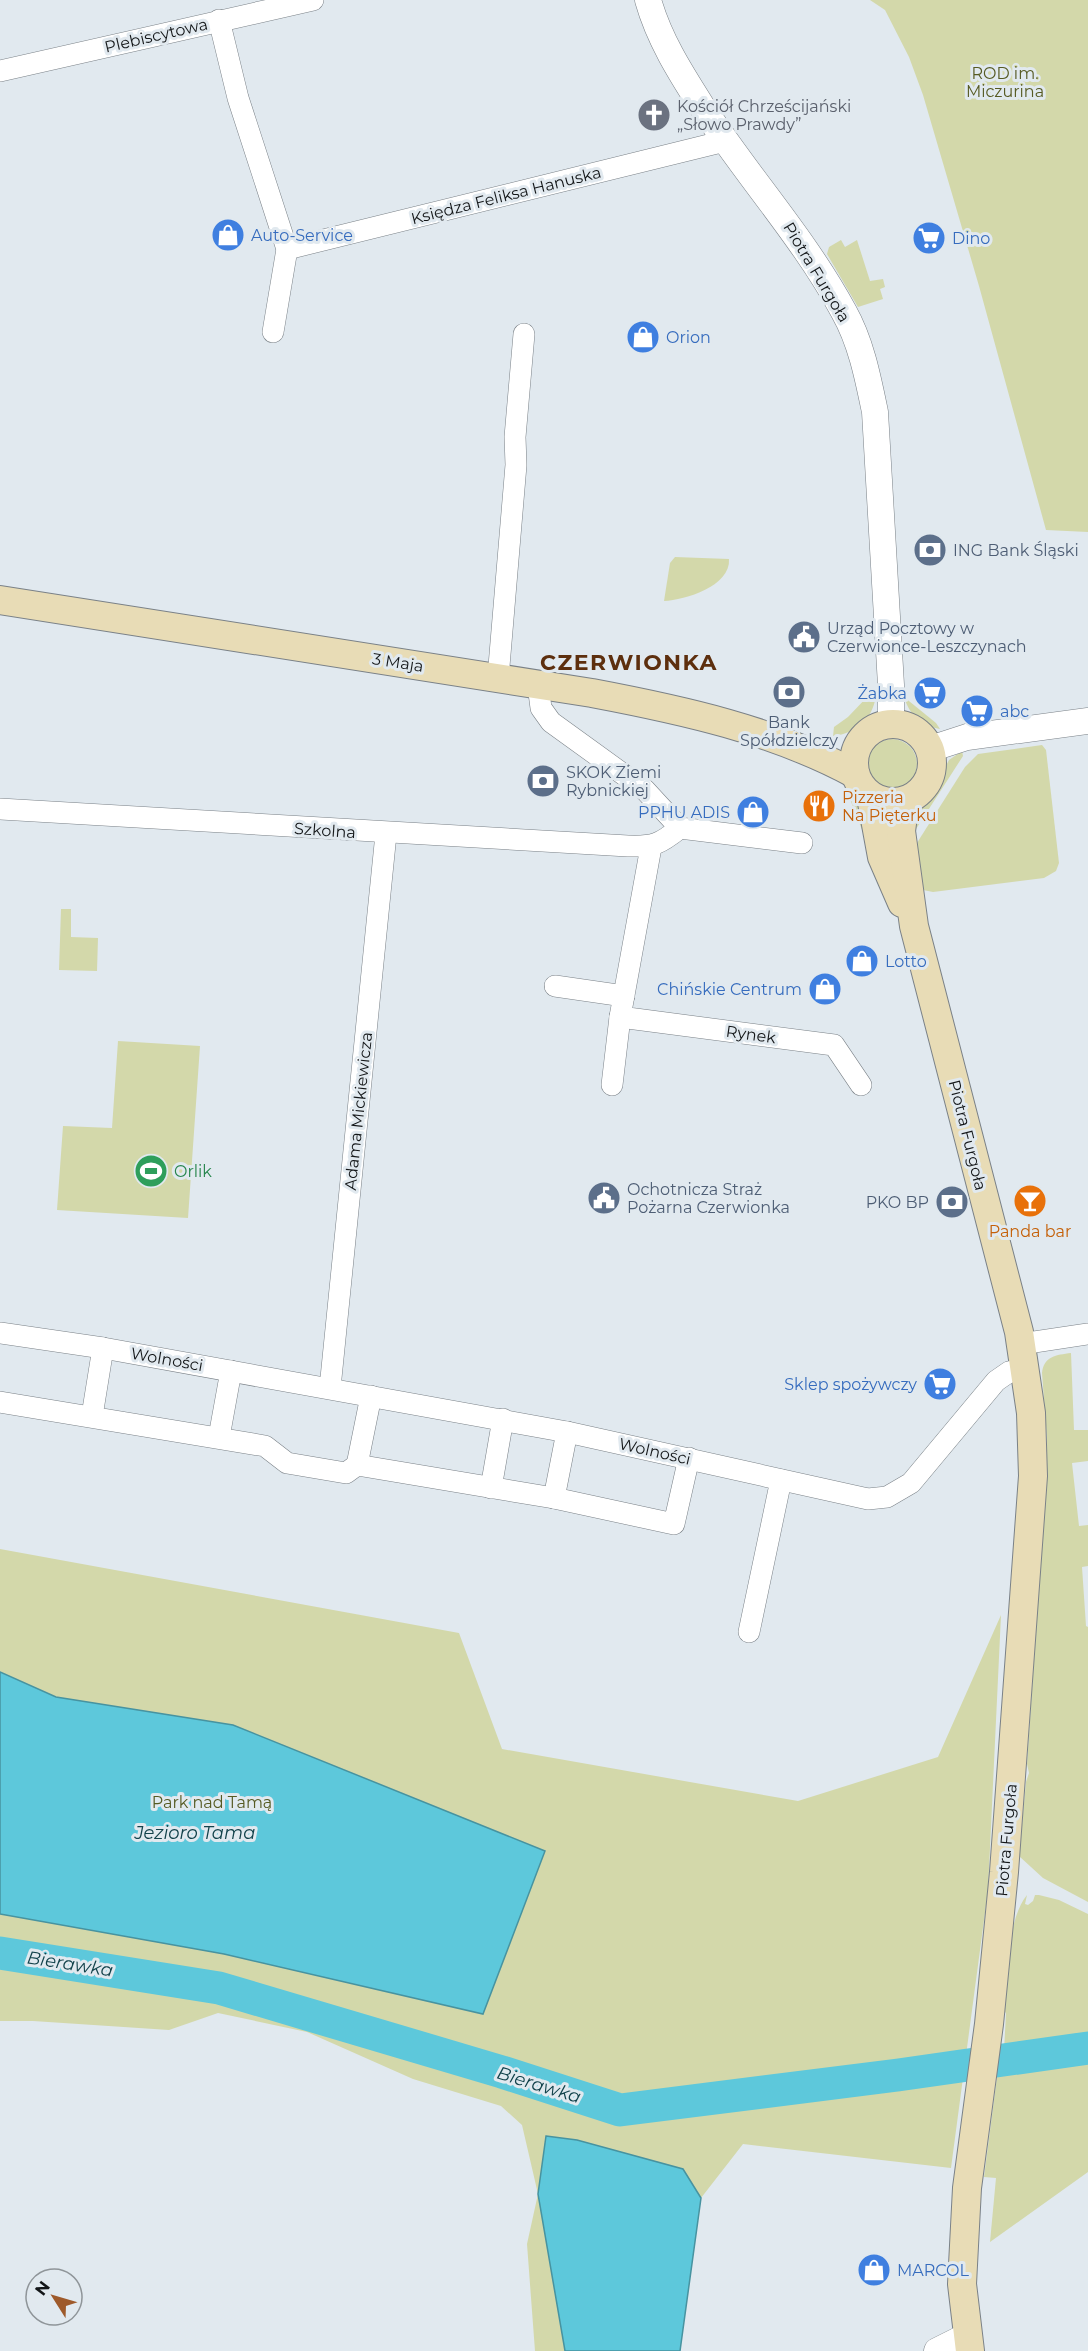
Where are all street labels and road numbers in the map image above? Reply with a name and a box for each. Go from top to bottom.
street label: Plebiscytowa [103,14,210,57]
street label: Księdza Feliksa Hanuska [409,163,603,228]
street label: Piotra Furgoła [779,219,854,326]
street label: 3 Maja [371,649,425,676]
street label: Szkolna [293,819,356,842]
street label: Rynek [725,1022,778,1047]
street label: Adama Mickiewicza [341,1031,376,1191]
street label: Piotra Furgoła [945,1078,990,1192]
street label: Wolności [129,1344,205,1375]
street label: Wolności [617,1434,693,1469]
street label: Piotra Furgoła [992,1783,1021,1897]

